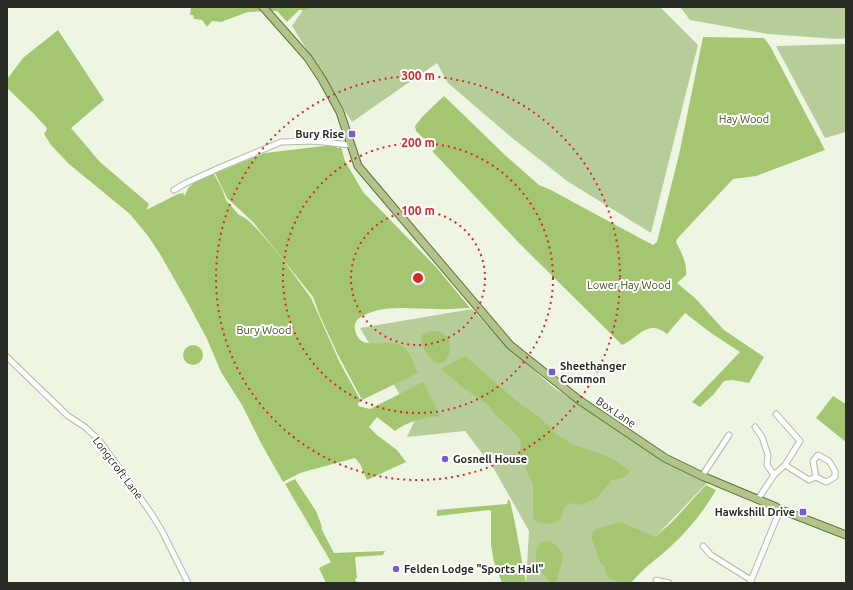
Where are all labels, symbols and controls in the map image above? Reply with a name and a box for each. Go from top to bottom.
text: 300 m [401,69,435,82]
park label: Hay Wood [719,113,769,125]
place label: Bury Rise [295,128,344,140]
marker: Bury Rise [347,129,357,139]
text: 200 m [401,136,435,149]
text: 100 m [401,204,435,217]
centre of rings [411,271,425,285]
park label: Lower Hay Wood [587,279,671,291]
park label: Bury Wood [237,324,291,336]
place label: Sheethanger Common [560,360,627,385]
marker: Sheethanger Common [547,367,557,377]
street label: Box Lane [594,394,638,430]
street label: Longcroft Lane [91,434,145,502]
place label: Gosnell House [453,453,527,465]
marker: Gosnell House [440,454,450,464]
place label: Hawkshill Drive [715,506,795,518]
marker: Hawkshill Drive [798,507,808,517]
place label: Felden Lodge "Sports Hall" [404,563,543,575]
marker: Felden Lodge "Sports Hall" [391,564,401,574]

